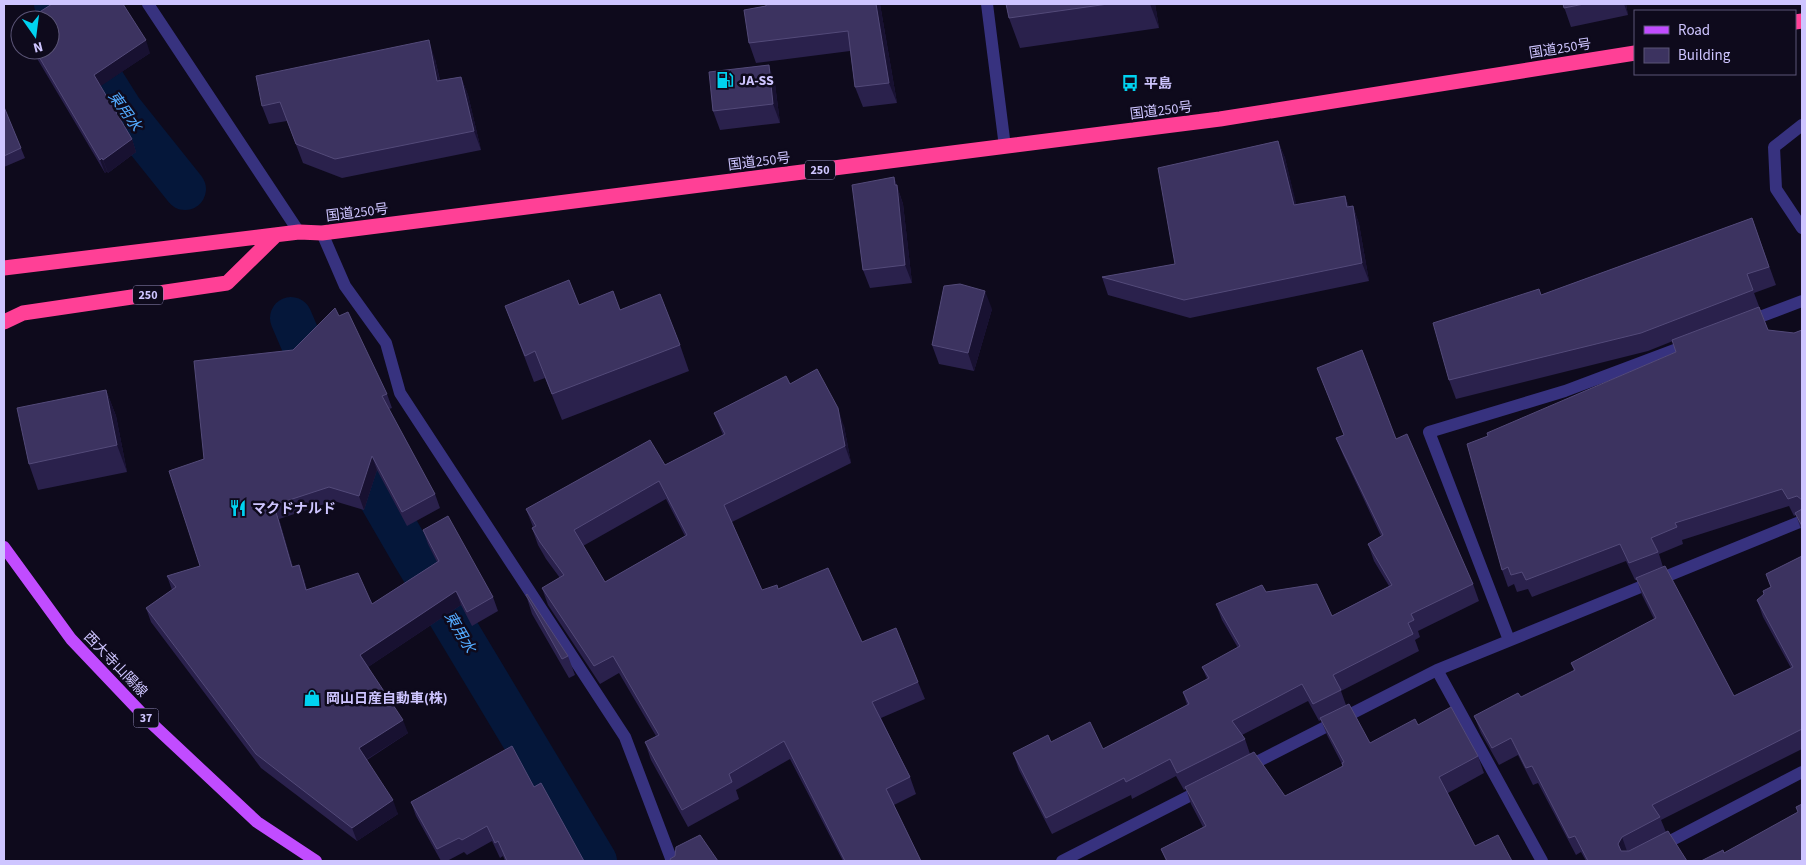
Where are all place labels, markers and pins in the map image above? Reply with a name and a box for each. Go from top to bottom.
fuel station icon: JA-SS [715,70,735,90]
place label: JA-SS [739,71,774,91]
bus stop icon: 平島 [1120,73,1140,93]
place label: 平島 [1144,74,1172,94]
restaurant icon: マクドナルド [228,498,248,518]
place label: マクドナルド [252,499,336,519]
shop icon: 岡山日産自動車(株) [302,688,322,708]
place label: 岡山日産自動車(株) [326,689,448,709]

